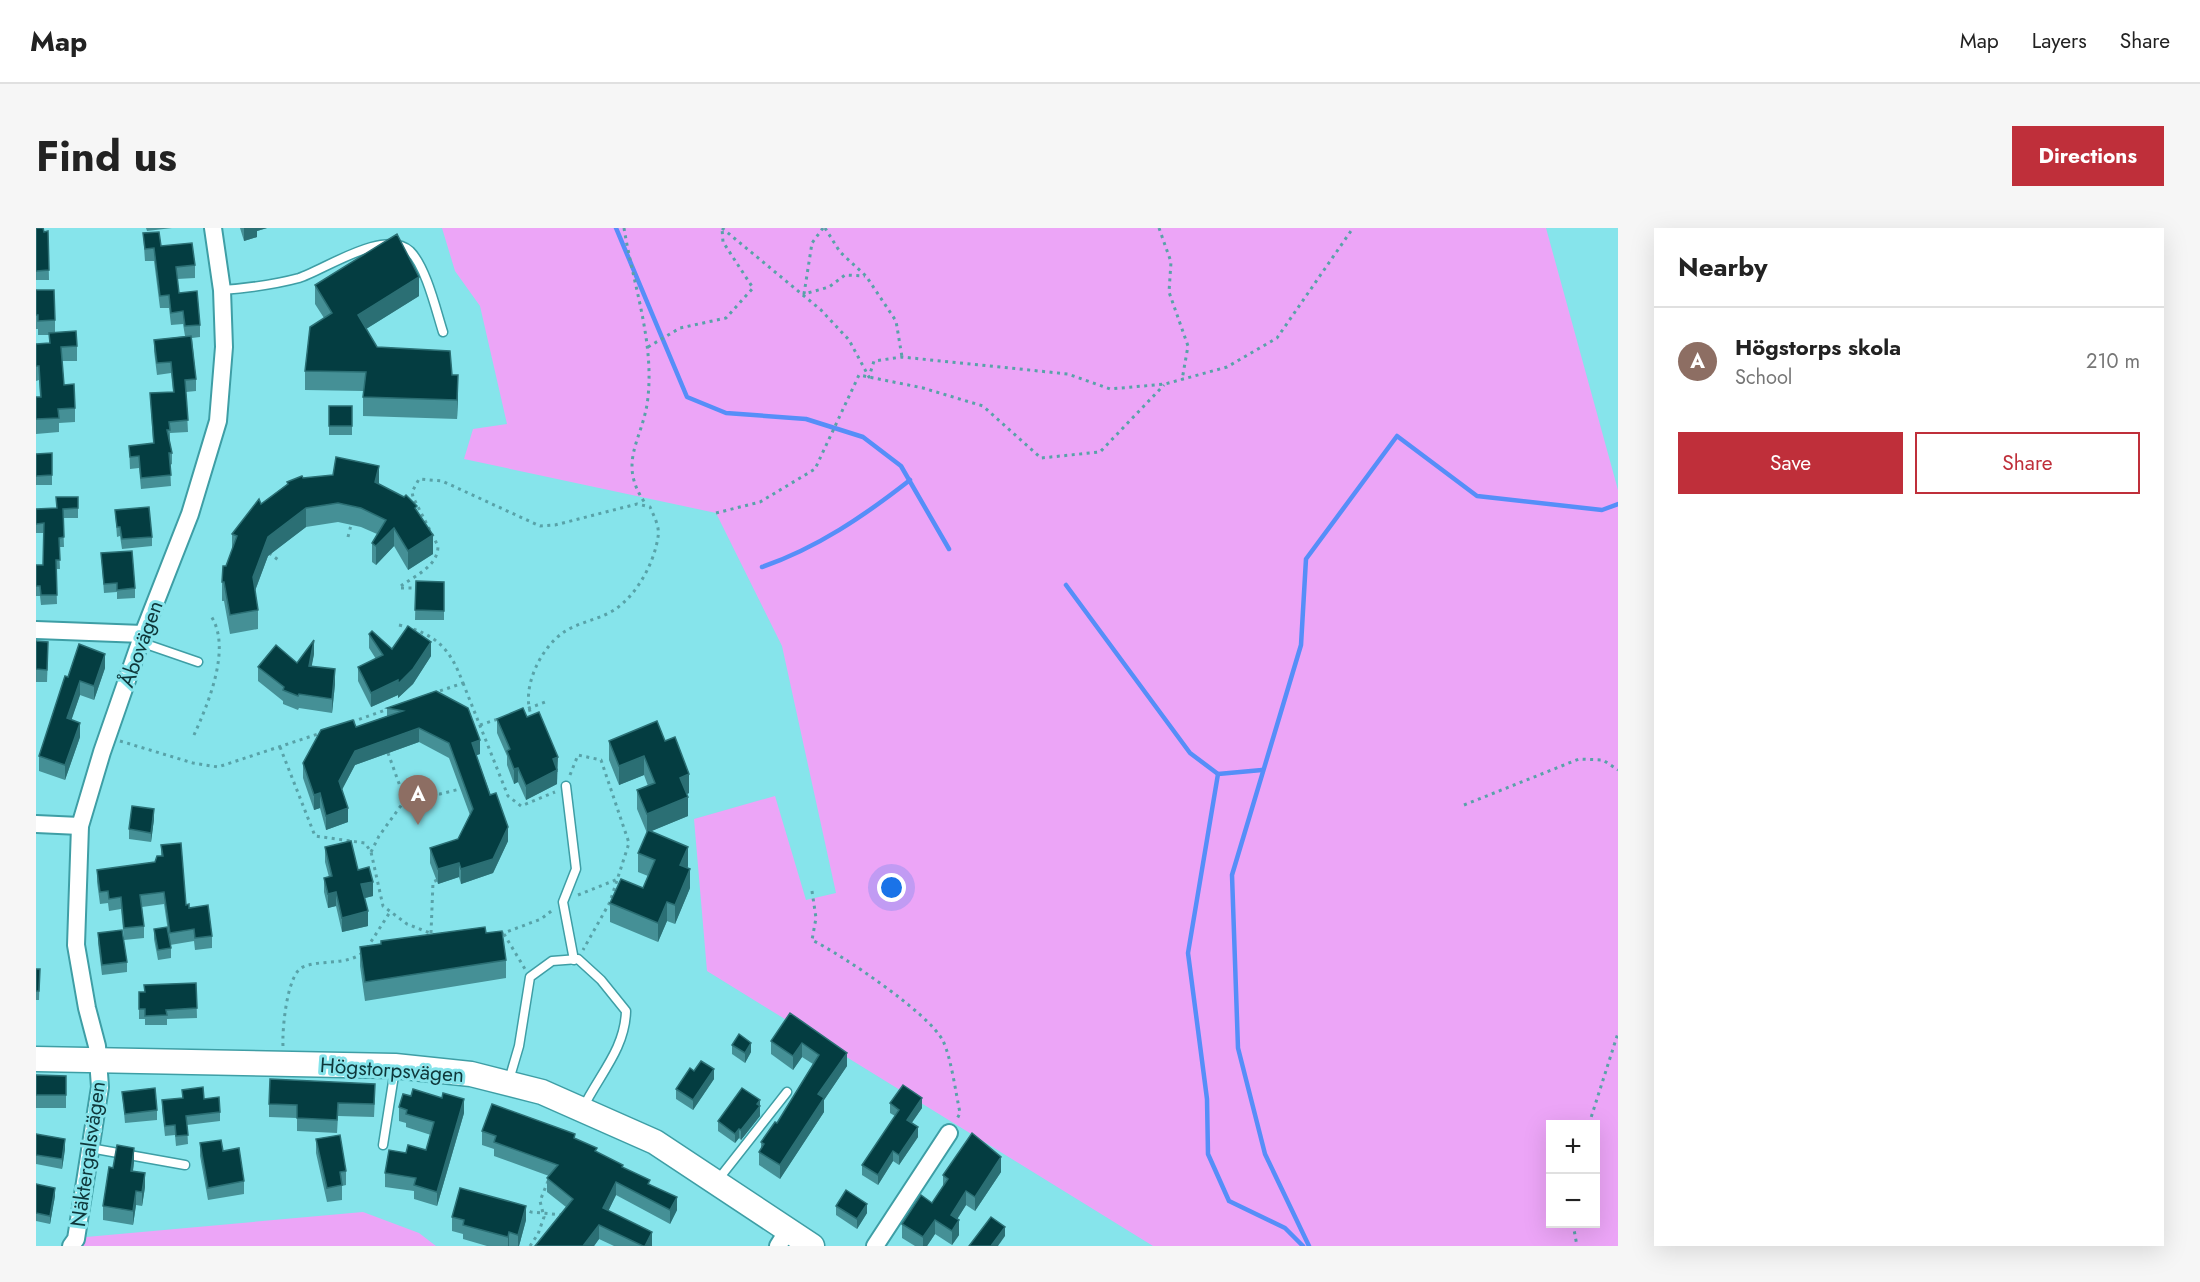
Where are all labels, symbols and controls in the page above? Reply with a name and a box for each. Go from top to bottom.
text: Map [30,21,87,62]
text: Map [1960,26,1999,56]
text: Layers [2032,26,2087,56]
text: Share [2120,26,2170,56]
text: Find us [36,126,177,187]
button: Directions [2012,126,2164,186]
text: Nearby [1678,248,1767,286]
text: Högstorps skola [1735,331,1901,363]
text: A [1690,347,1705,376]
text: 210 m [2086,347,2140,376]
text: School [1735,363,1792,392]
button: Save [1678,432,1903,494]
button: Share [1915,432,2140,494]
street label: Åbovägen [111,596,171,692]
pin: A [398,776,437,825]
your location [877,873,906,902]
street label: Högstorpsvägen [319,1050,465,1090]
street label: Näktergalsvägen [63,1079,113,1229]
map controls [1546,1120,1600,1228]
button: + [1546,1120,1600,1174]
button: − [1546,1174,1600,1228]

